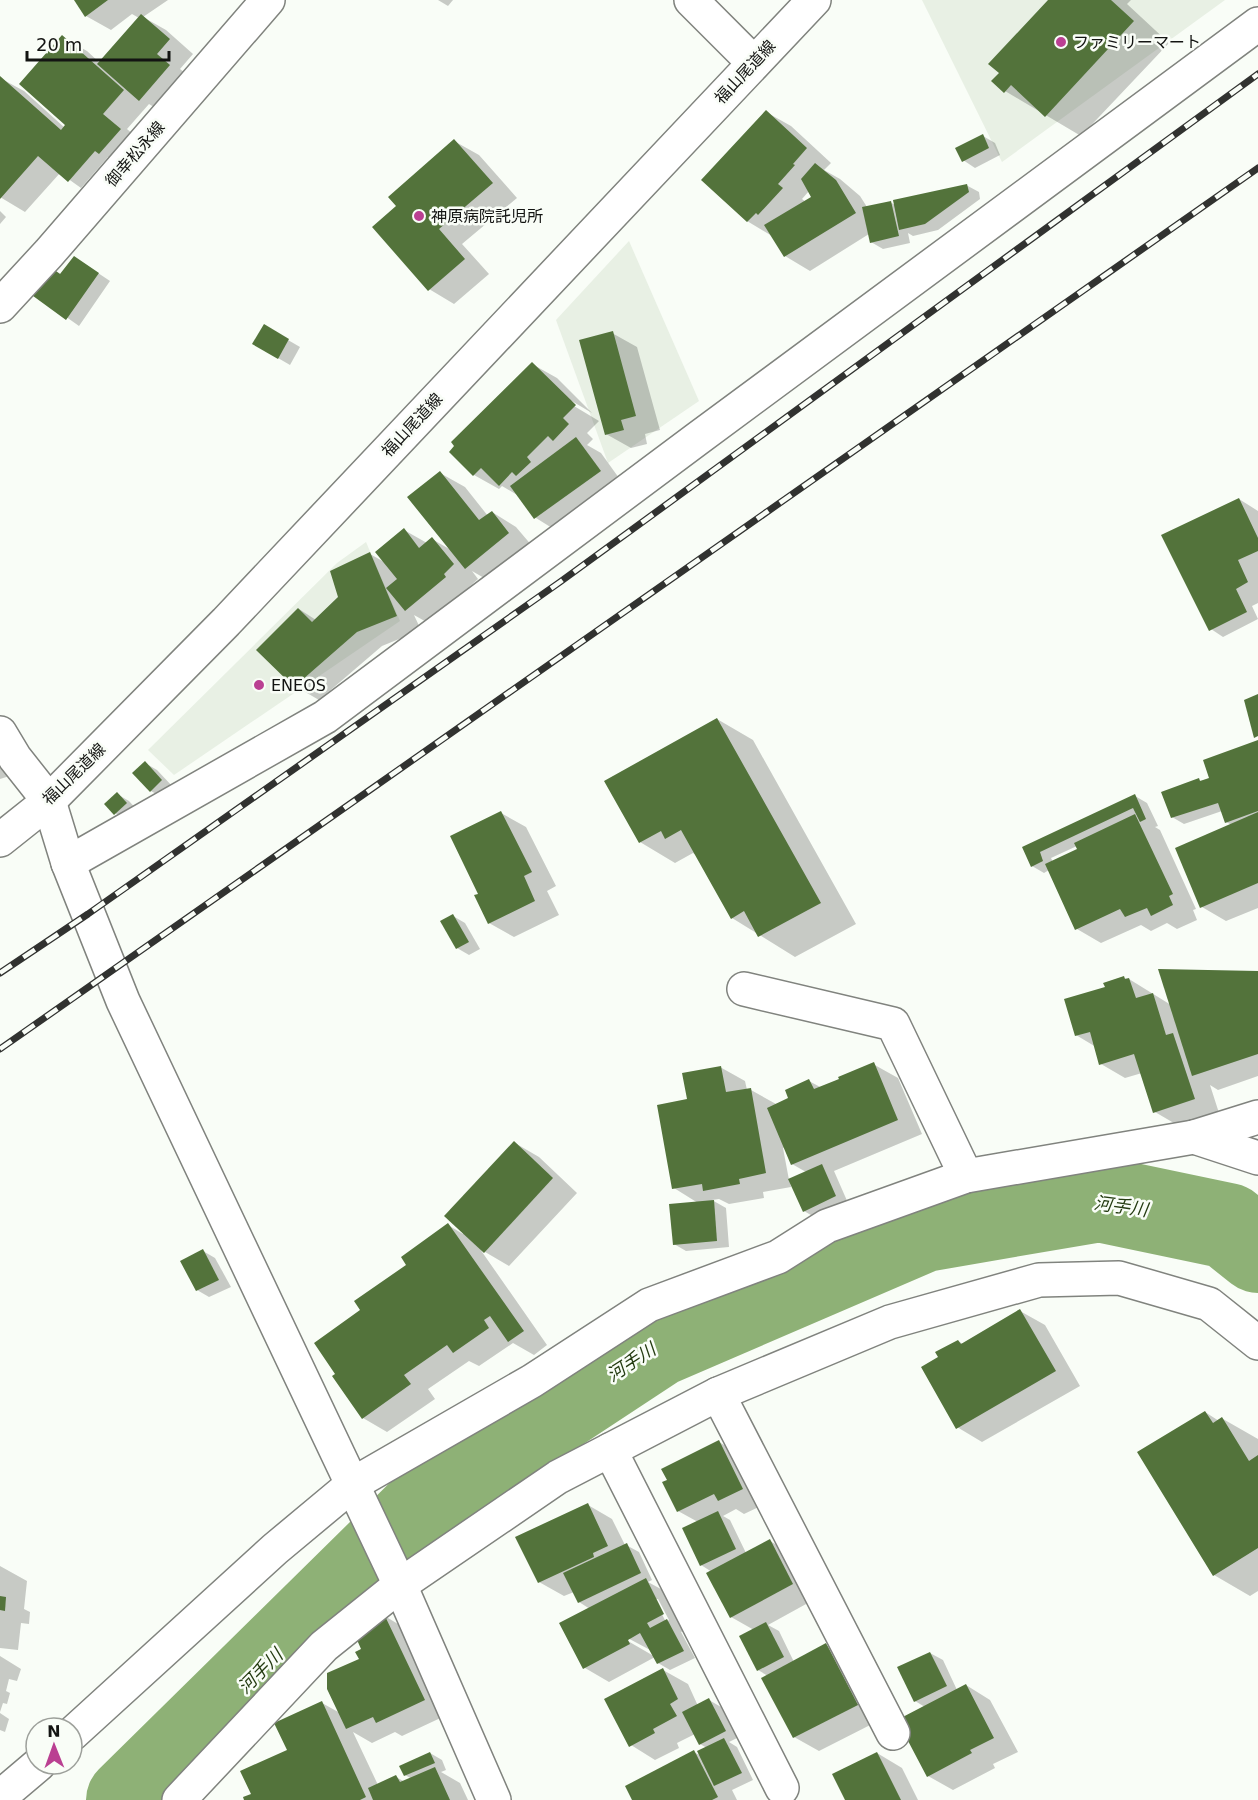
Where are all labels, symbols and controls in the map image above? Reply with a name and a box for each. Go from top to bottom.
scale bar [27,24,170,62]
place label: ファミリーマート [1073,33,1201,52]
text: 20 m [36,34,82,55]
marker: ファミリーマート [1054,35,1068,49]
street label: 福山尾道線 [711,36,779,108]
street label: 御幸松永線 [102,118,168,190]
place label: 神原病院託児所 [431,207,543,226]
marker: 神原病院託児所 [412,209,426,223]
street label: 福山尾道線 [378,389,446,461]
place label: ENEOS [271,676,326,695]
marker: ENEOS [252,678,266,692]
street label: 福山尾道線 [39,739,109,809]
water label: 河手川 [1093,1192,1151,1220]
water label: 河手川 [603,1337,661,1386]
water label: 河手川 [233,1643,288,1698]
north arrow [24,1716,84,1776]
text: N [47,1722,61,1741]

